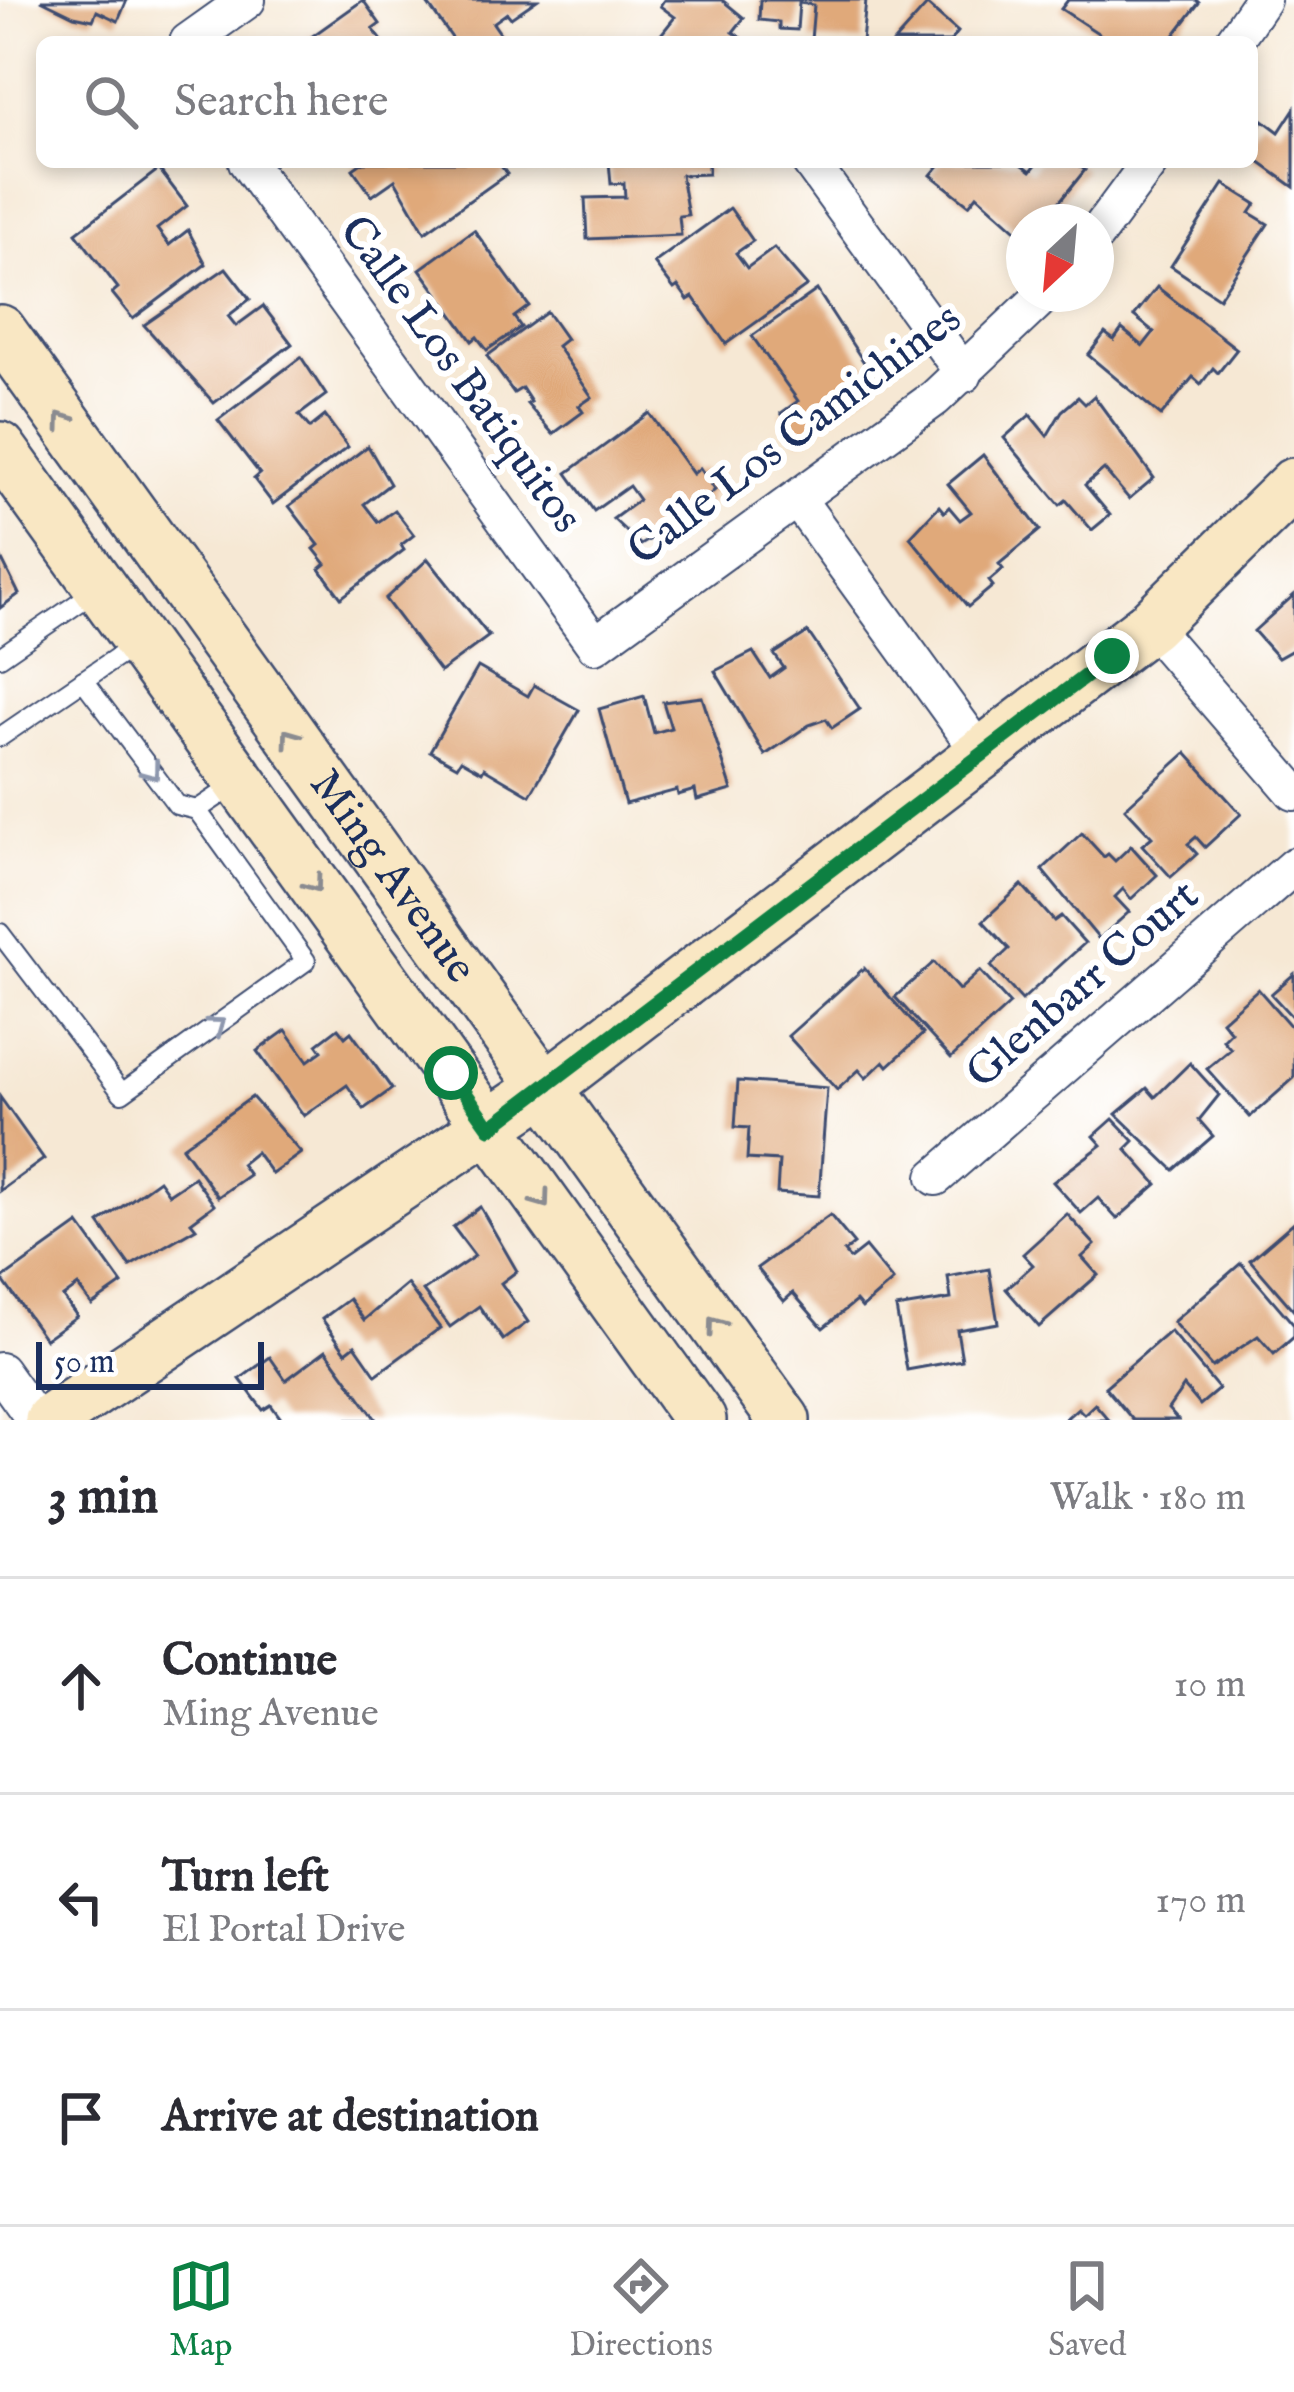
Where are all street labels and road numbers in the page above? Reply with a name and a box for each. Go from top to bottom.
street label: Calle Los Batiquitos [326,205,594,545]
street label: Calle Los Camichines [617,291,973,579]
street label: Ming Avenue [296,758,489,995]
street label: Glenbarr Court [955,868,1211,1102]

